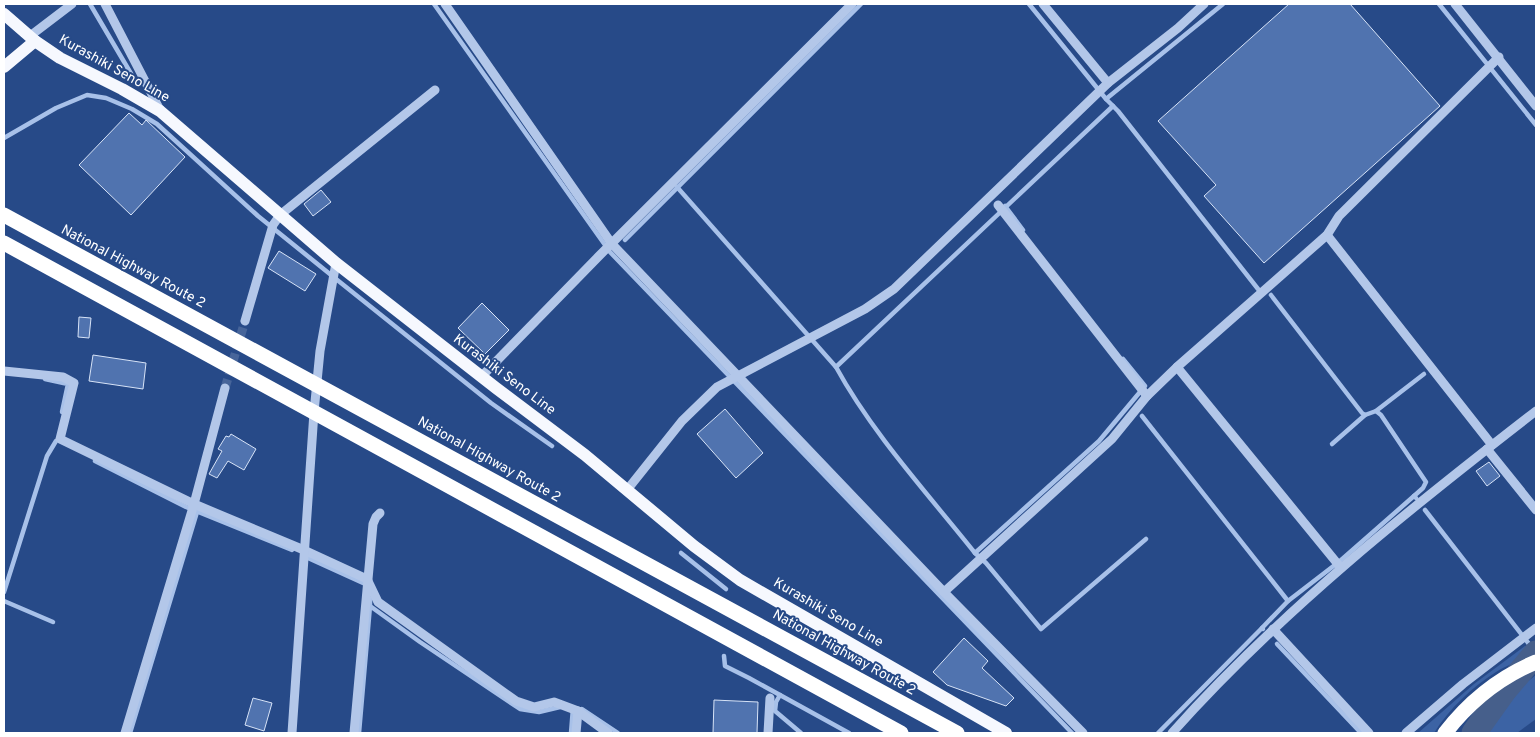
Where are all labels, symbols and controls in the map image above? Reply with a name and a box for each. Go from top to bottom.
street label: Kurashiki Seno Line [56,32,172,106]
street label: National Highway Route 2 [58,222,208,312]
street label: Kurashiki Seno Line [449,331,559,419]
street label: National Highway Route 2 [414,413,564,507]
street label: Kurashiki Seno Line [770,575,886,651]
street label: National Highway Route 2 [769,606,919,700]

